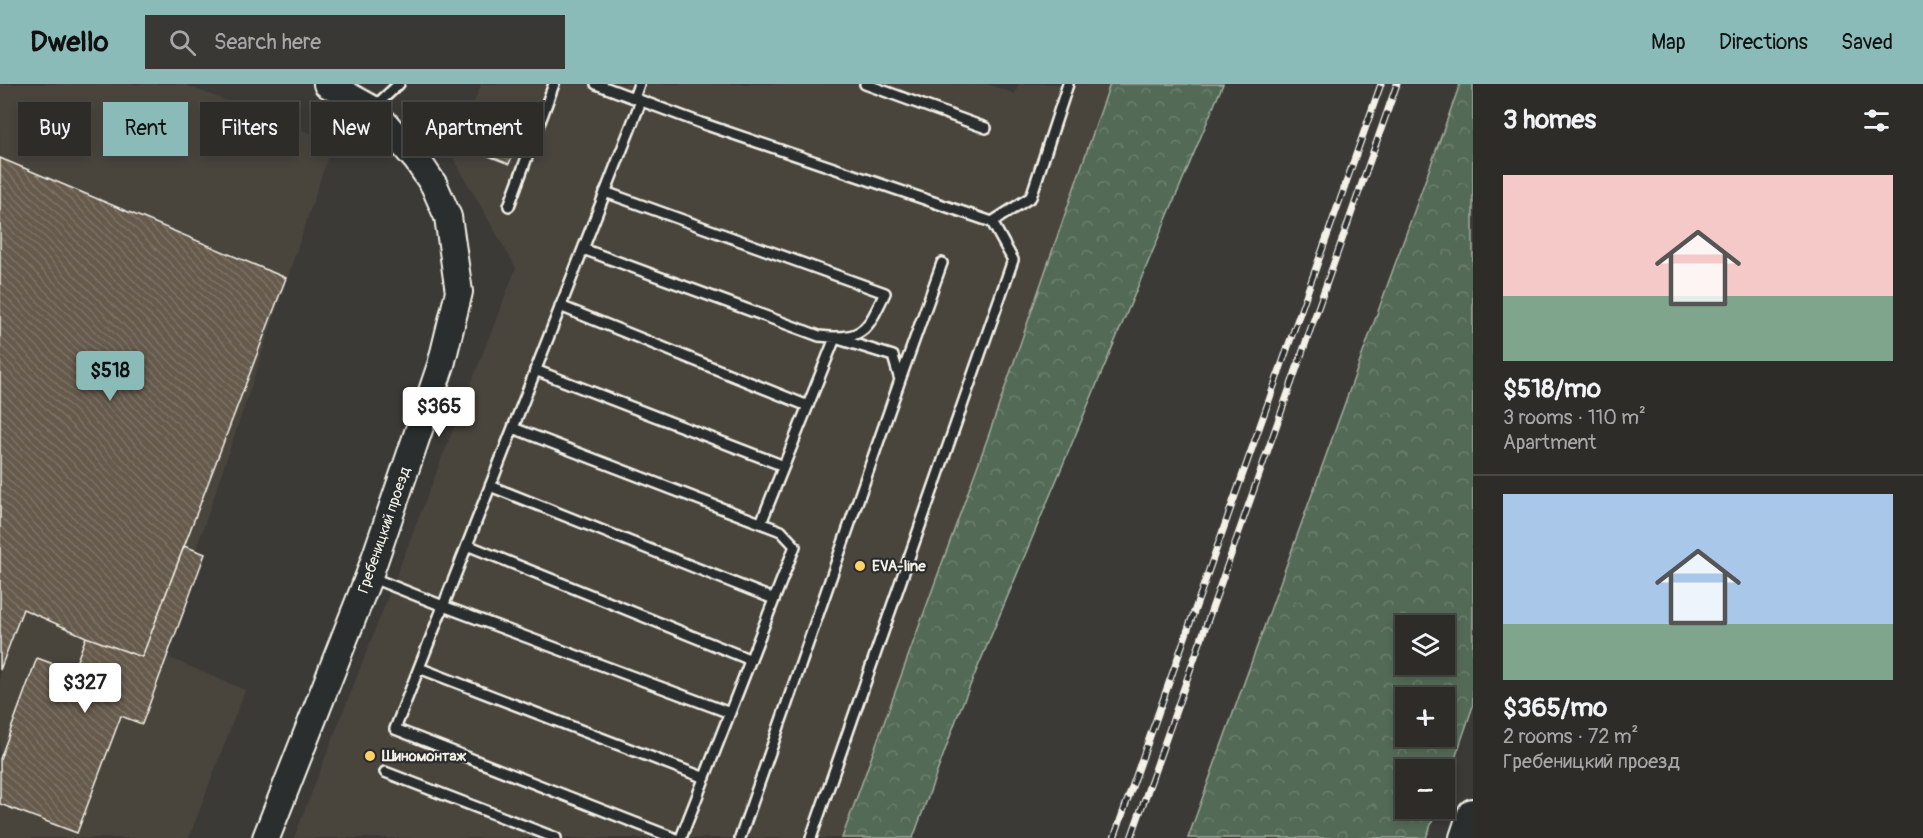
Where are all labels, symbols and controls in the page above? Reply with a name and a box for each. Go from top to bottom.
search box [145,15,565,69]
text: Dwello [30,25,109,60]
icon: search [166,26,199,59]
text: Search here [214,28,321,56]
text: Map [1651,29,1686,56]
text: Directions [1719,29,1808,56]
text: Saved [1841,29,1893,56]
chip: Buy [18,102,91,156]
chip: Rent [103,102,188,156]
chip: Filters [200,102,299,156]
chip: New [311,102,391,156]
chip: Apartment [403,102,543,156]
text: 3 homes [1503,104,1596,136]
icon: filters [1860,104,1893,137]
icon: home [1644,214,1752,322]
pin: $518 [74,351,146,402]
text: $518 [90,358,130,383]
text: $518/mo [1503,373,1601,405]
pin: $365 [403,387,475,438]
text: $365 [417,394,461,419]
text: 3 rooms · 110 m² [1503,405,1646,430]
text: Apartment [1503,430,1596,455]
street label: Гребеницкий проезд [354,464,415,596]
icon: home [1644,533,1752,641]
place label: EVA-line [872,557,926,576]
marker: EVA-line [853,559,867,573]
map controls [1395,615,1455,819]
button: layers [1395,615,1455,675]
pin: $327 [49,663,121,714]
text: $327 [63,670,107,695]
button: + [1395,687,1455,747]
text: $365/mo [1503,692,1607,724]
text: 2 rooms · 72 m² [1503,724,1638,749]
place label: Шиномонтаж [381,747,466,766]
marker: Шиномонтаж [363,749,377,763]
text: Гребеницкий проезд [1503,749,1680,774]
button: − [1395,759,1455,819]

